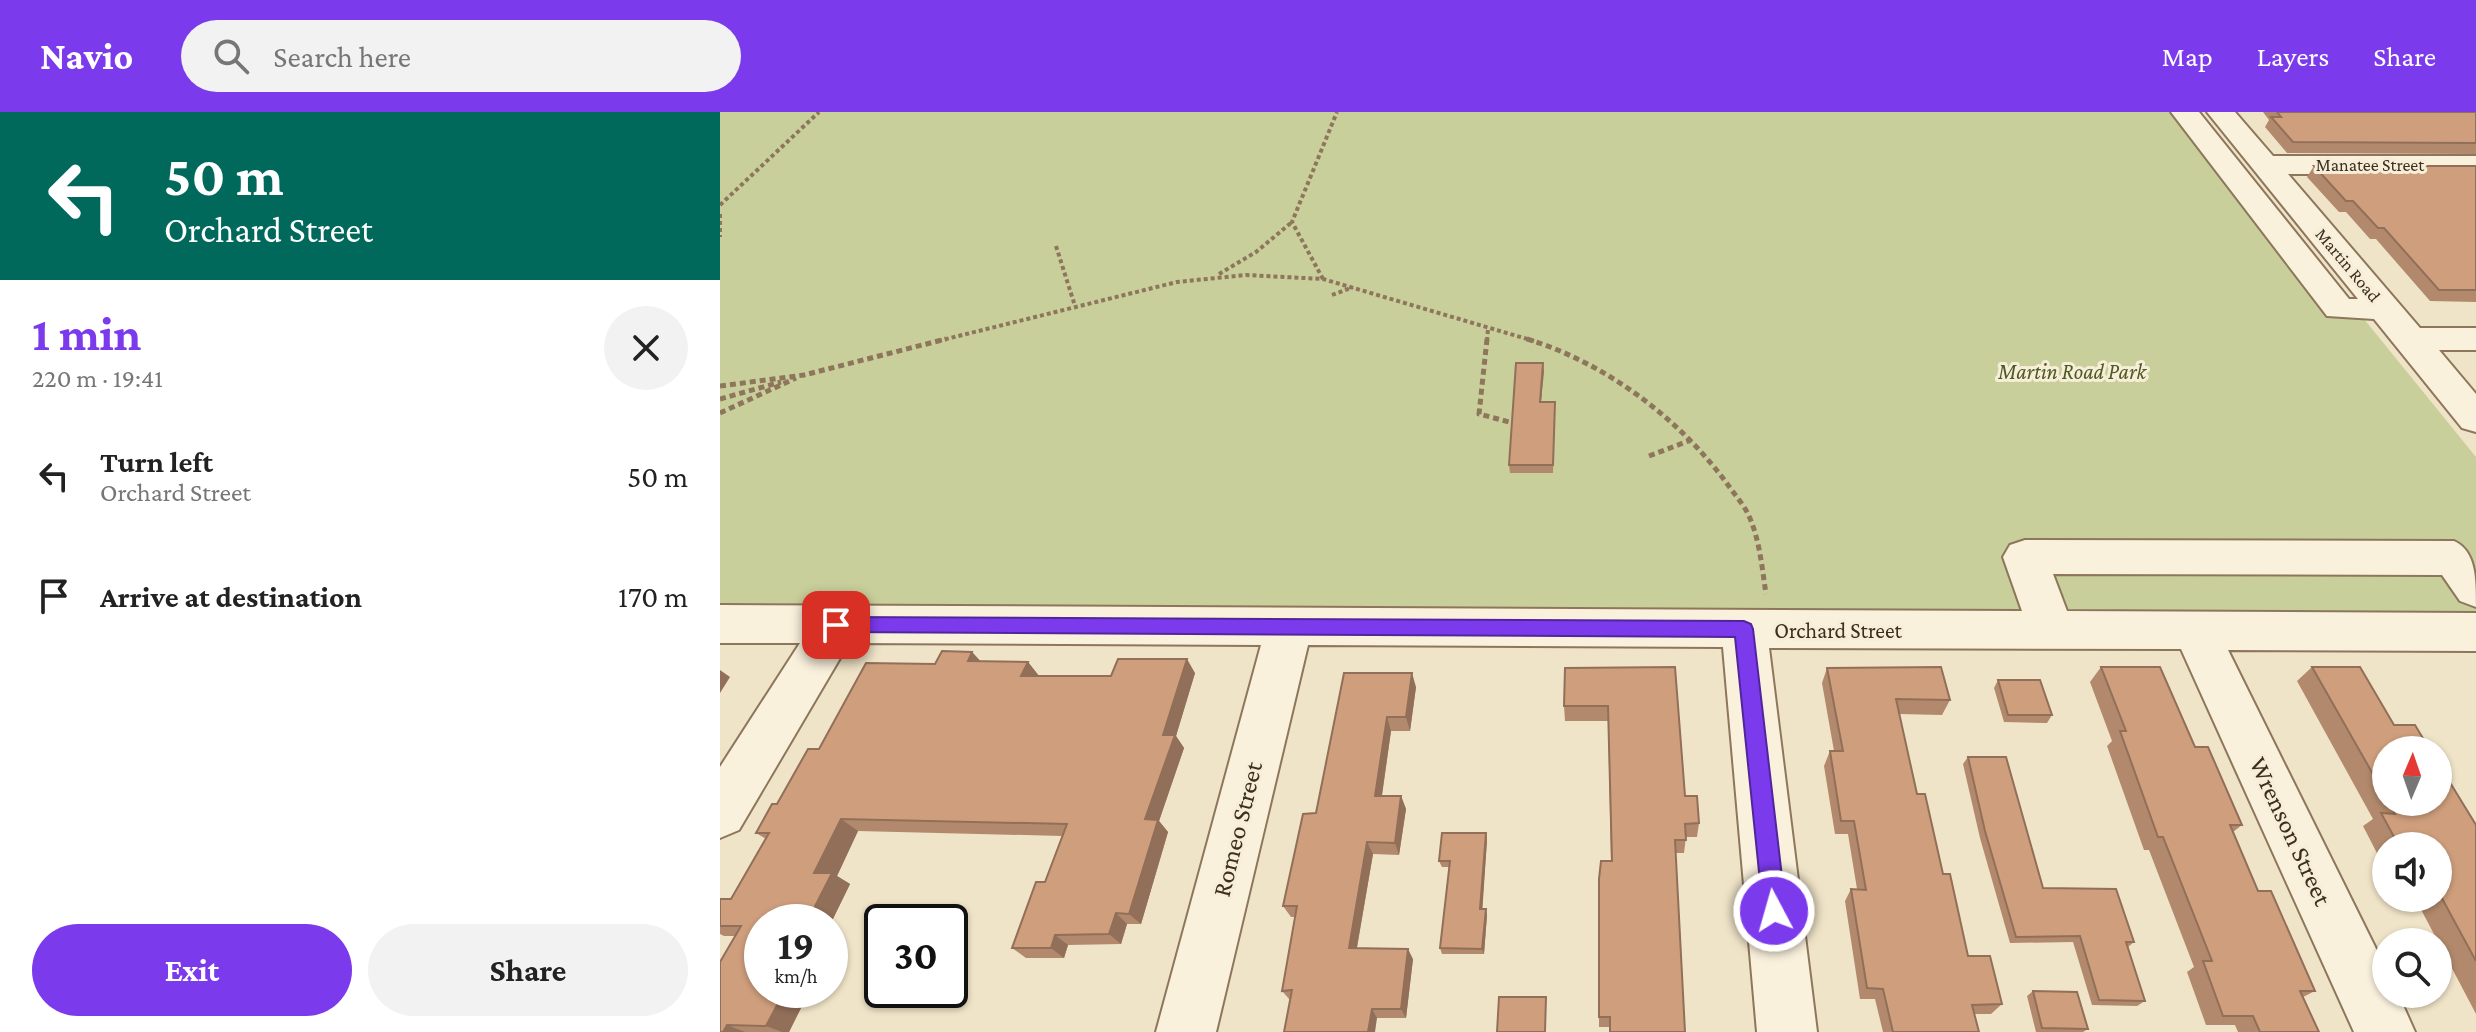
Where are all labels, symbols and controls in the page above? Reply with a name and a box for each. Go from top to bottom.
search box [181,20,741,92]
icon: search [209,34,253,78]
text: Navio [40,35,133,77]
text: Search here [273,40,411,73]
text: Map [2162,41,2213,72]
text: Layers [2257,41,2329,72]
text: Share [2373,41,2436,72]
icon: left [32,144,136,248]
text: 50 m [164,145,284,207]
street label: Manatee Street [2316,155,2425,175]
text: Orchard Street [164,210,373,250]
street label: Martin Road [2311,224,2385,306]
button: close [604,306,688,390]
text: 1 min [32,307,141,360]
park label: Martin Road Park [1997,359,2148,384]
text: 220 m · 19:41 [32,364,163,393]
text: Turn left [100,445,213,478]
icon: left [32,454,76,498]
text: 50 m [627,460,688,493]
text: Orchard Street [100,478,251,507]
icon: arrive [32,574,76,618]
text: Arrive at destination [100,580,362,613]
text: 170 m [618,580,688,613]
pin [802,591,870,659]
icon: arrive [814,603,858,647]
street label: Orchard Street [1774,618,1903,643]
north arrow [2372,736,2452,816]
map controls [2372,736,2452,1008]
street label: Wrenson Street [2244,752,2338,910]
street label: Romeo Street [1207,758,1268,900]
button: sound [2372,832,2452,912]
position arrow [1732,869,1816,953]
speed limit sign: 30 [864,904,968,1008]
text: 19 [778,923,814,968]
button: Exit [32,924,352,1016]
button: Share [368,924,688,1016]
button: search [2372,928,2452,1008]
text: km/h [774,965,818,987]

